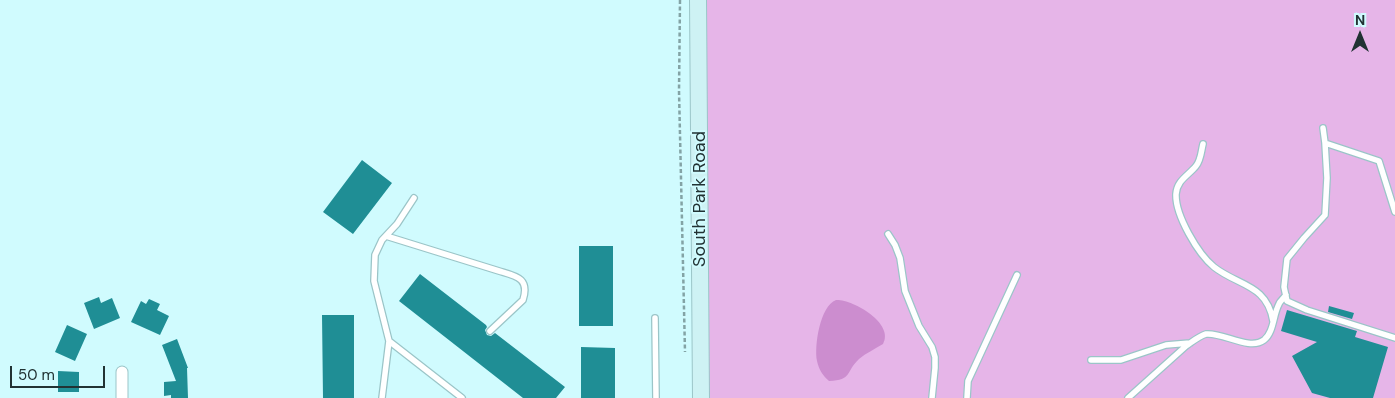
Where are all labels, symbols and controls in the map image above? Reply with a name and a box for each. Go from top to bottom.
north arrow [1335,10,1385,60]
text: N [1355,11,1365,29]
street label: South Park Road [689,131,711,267]
scale bar [12,356,108,388]
text: 50 m [18,365,55,385]

